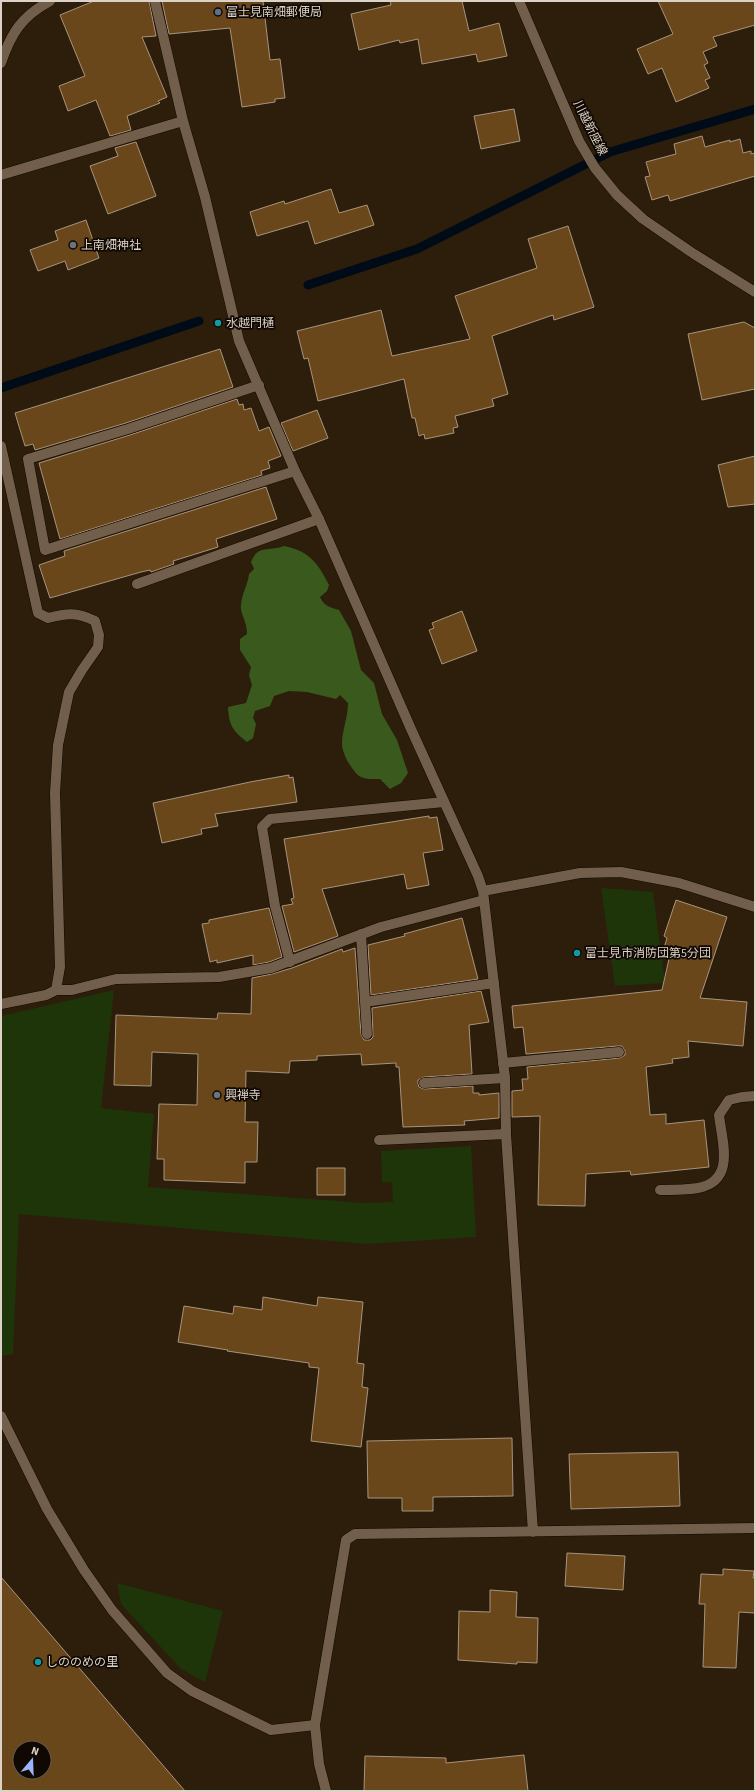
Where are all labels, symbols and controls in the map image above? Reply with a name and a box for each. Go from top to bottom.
place label: 富士見南畑郵便局 [226,4,322,21]
marker: 富士見南畑郵便局 [213,7,223,17]
street label: 川越新座線 [569,97,611,159]
place label: 上南畑神社 [81,237,141,254]
marker: 上南畑神社 [68,240,78,250]
place label: 水越門樋 [226,315,274,332]
marker: 水越門樋 [213,318,223,328]
place label: 富士見市消防団第5分団 [585,945,711,962]
marker: 富士見市消防団第5分団 [572,948,582,958]
place label: 興禅寺 [225,1087,261,1104]
marker: 興禅寺 [212,1090,222,1100]
place label: しののめの里 [46,1654,118,1671]
marker: しののめの里 [33,1657,43,1667]
north arrow [12,1740,52,1780]
text: N [29,1743,41,1759]

